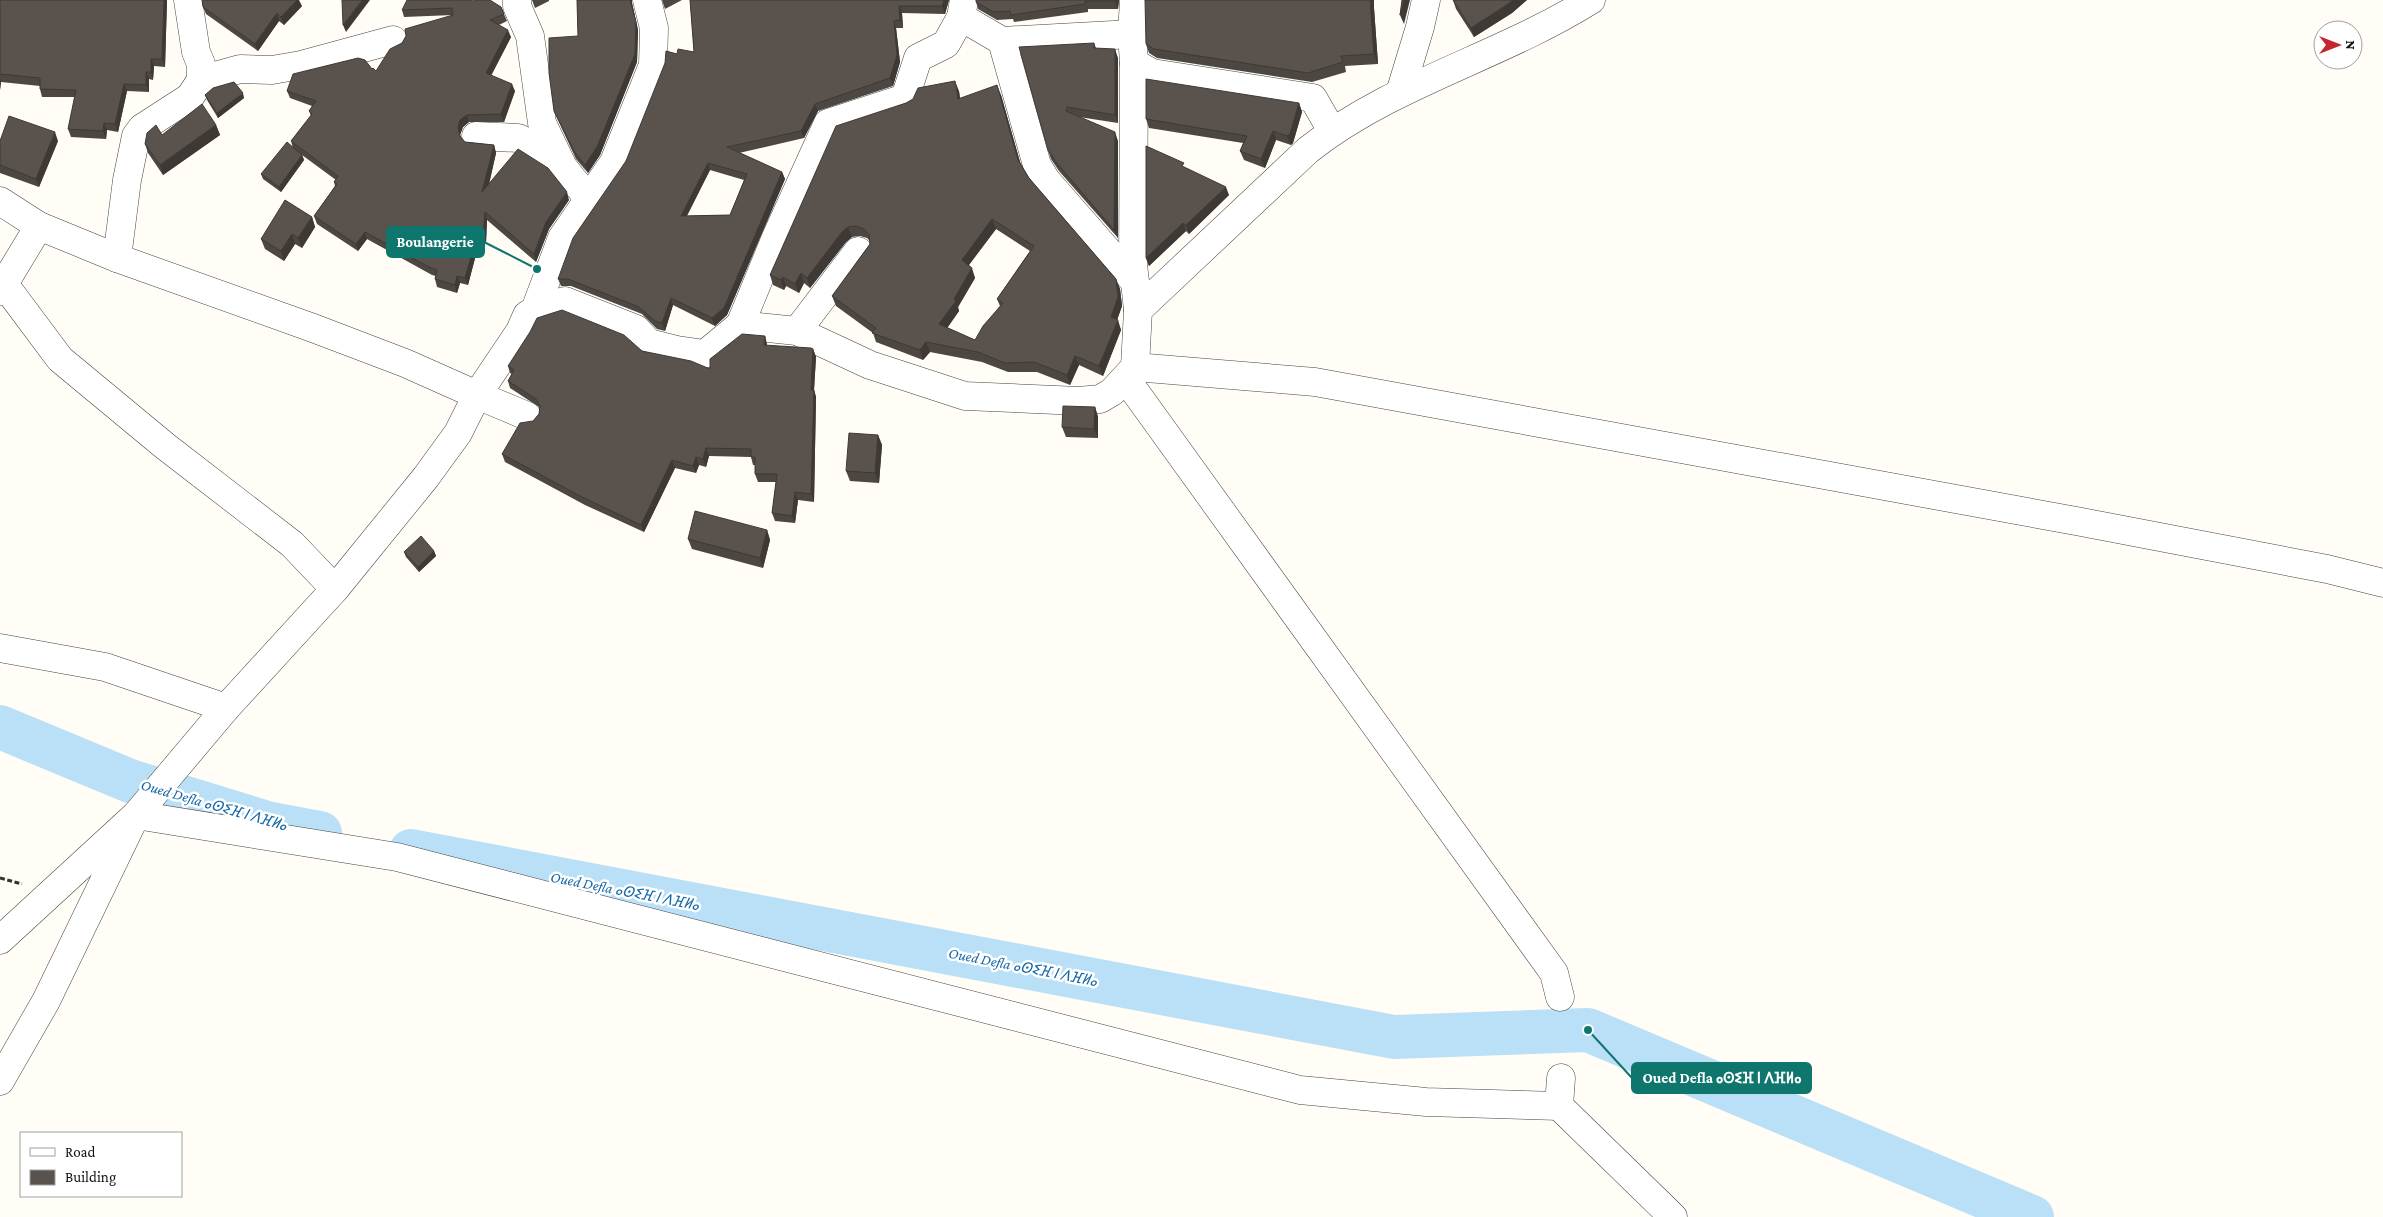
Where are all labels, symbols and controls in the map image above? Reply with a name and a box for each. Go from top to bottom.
north arrow [2313,20,2363,70]
text: N [2343,40,2359,50]
callout: Boulangerie [387,227,484,257]
text: Boulangerie [396,234,474,250]
water label: Oued Defla ⴰⵙⵉⴼ ⵏ ⴷⴼⵍⴰ [139,776,290,835]
water label: Oued Defla ⴰⵙⵉⴼ ⵏ ⴷⴼⵍⴰ [549,869,701,914]
water label: Oued Defla ⴰⵙⵉⴼ ⵏ ⴷⴼⵍⴰ [947,945,1099,990]
callout: Oued Defla ⴰⵙⵉⴼ ⵏ ⴷⴼⵍⴰ [1632,1063,1811,1093]
text: Oued Defla ⴰⵙⵉⴼ ⵏ ⴷⴼⵍⴰ [1642,1070,1802,1086]
legend [20,1132,182,1197]
text: Road [65,1144,96,1160]
text: Building [65,1169,116,1186]

